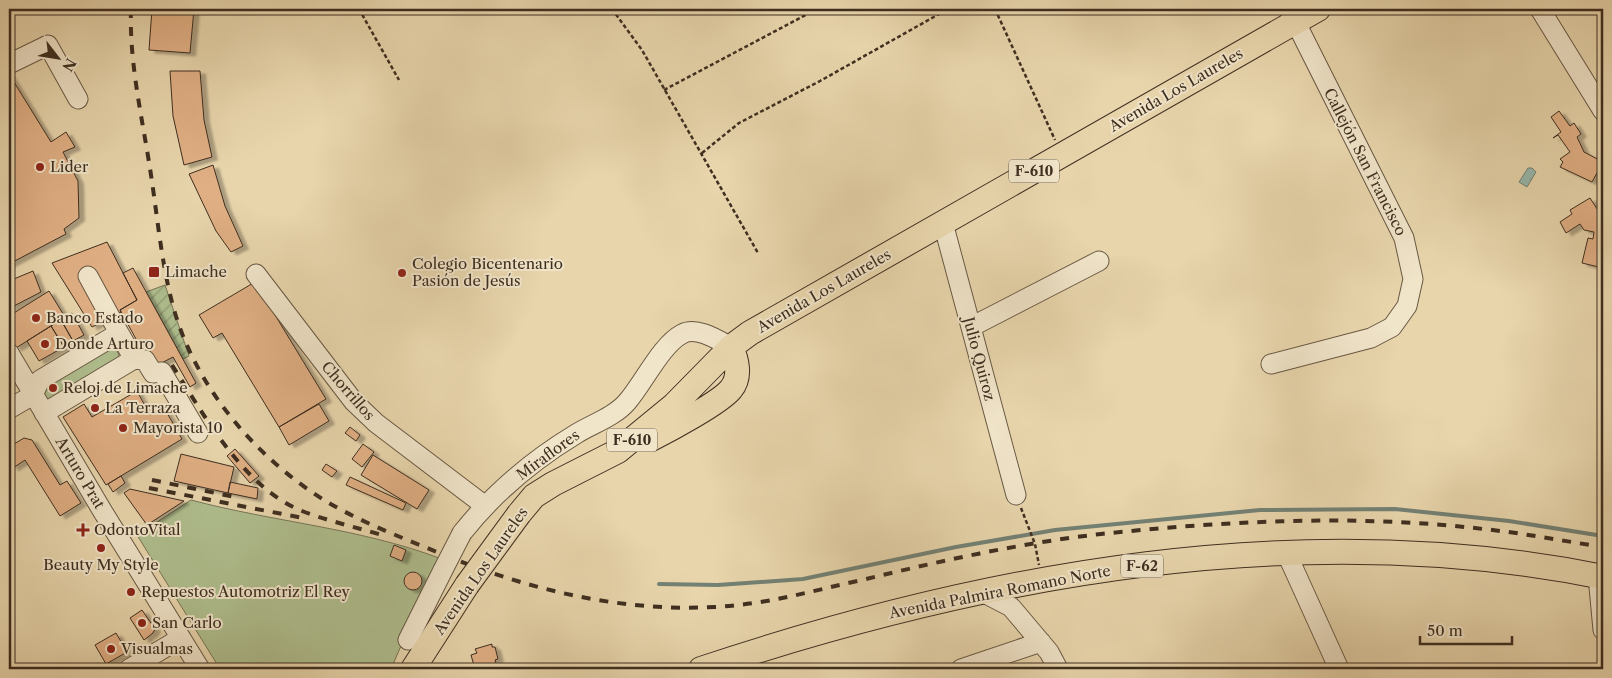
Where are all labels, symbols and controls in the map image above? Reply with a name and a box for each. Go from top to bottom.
north arrow [32,32,82,82]
street label: Avenida Los Laureles [1105,43,1246,136]
text: N [58,55,80,75]
street label: Callejón San Francisco [1320,85,1411,239]
place label: Lider [50,157,89,176]
road number: F-610 [1009,160,1059,182]
marker: Lider [34,161,46,173]
street label: Avenida Los Laureles [753,244,894,337]
place label: Colegio Bicentenario Pasión de Jesús [412,254,563,290]
place label: Limache [165,262,227,281]
marker: Limache [147,265,161,279]
marker: Colegio Bicentenario Pasión de Jesús [396,267,408,279]
place label: Banco Estado [46,308,143,327]
marker: Banco Estado [30,312,42,324]
street label: Julio Quiroz [959,313,1000,403]
place label: Donde Arturo [55,334,154,353]
marker: Donde Arturo [39,338,51,350]
street label: Chorrillos [318,357,379,424]
place label: Reloj de Limache [63,378,188,397]
marker: Reloj de Limache [47,382,59,394]
place label: La Terraza [105,398,181,417]
marker: La Terraza [89,402,101,414]
place label: Mayorista 10 [133,418,223,437]
marker: Mayorista 10 [117,422,129,434]
street label: Miraflores [512,425,583,484]
road number: F-610 [607,428,657,452]
street label: Arturo Prat [51,432,110,513]
street label: Avenida Los Laureles [429,503,532,639]
place label: OdontoVital [94,520,181,539]
marker: OdontoVital [76,523,90,537]
marker: Beauty My Style [95,542,107,554]
road number: F-62 [1121,554,1163,578]
place label: Beauty My Style [43,555,159,574]
street label: Avenida Palmira Romano Norte [886,561,1112,623]
place label: Repuestos Automotriz El Rey [141,582,351,601]
marker: Repuestos Automotriz El Rey [125,586,137,598]
place label: San Carlo [152,613,222,632]
scale bar [1420,613,1512,645]
marker: San Carlo [136,617,148,629]
text: 50 m [1427,621,1463,640]
place label: Visualmas [120,639,193,658]
marker: Visualmas [105,643,117,655]

